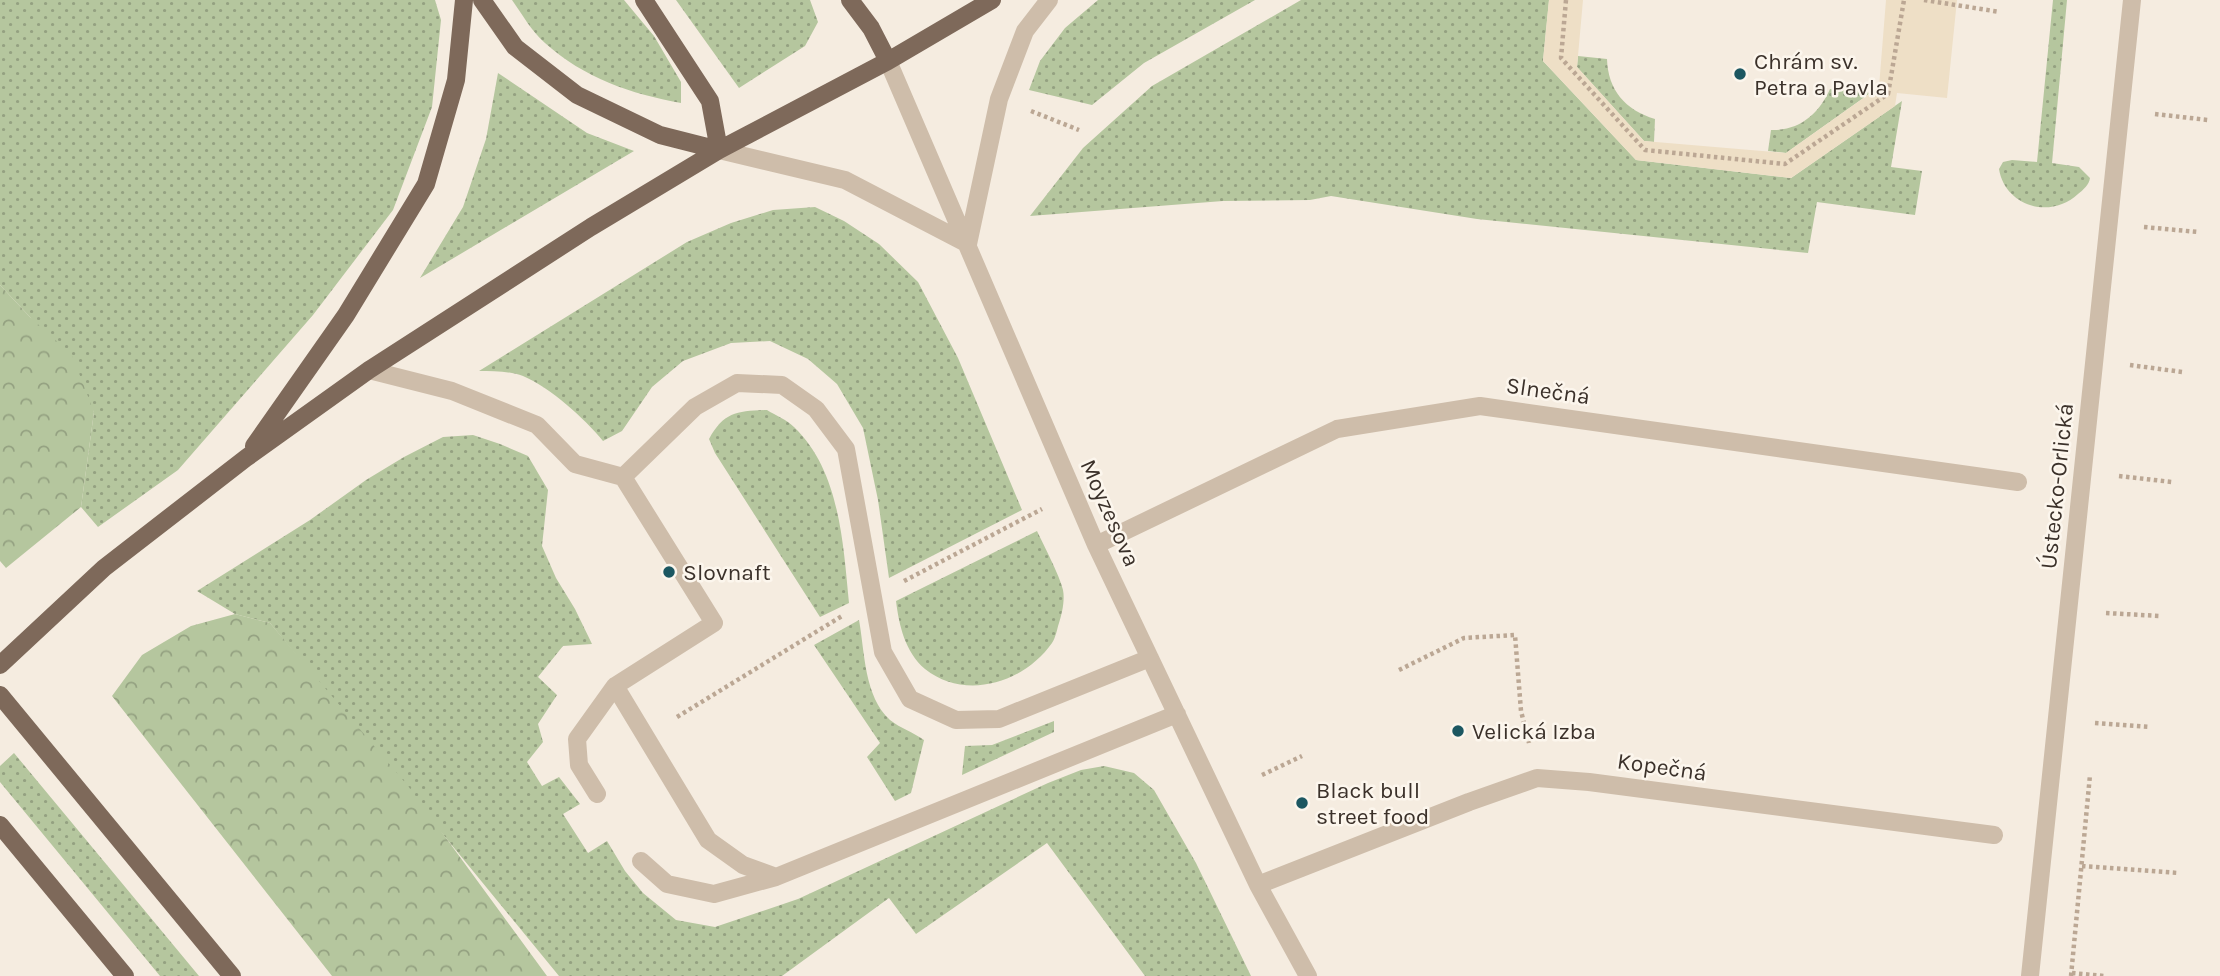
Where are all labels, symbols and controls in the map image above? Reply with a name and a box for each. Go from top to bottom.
place label: Chrám sv. Petra a Pavla [1754,48,1888,101]
marker: Chrám sv. Petra a Pavla [1732,66,1748,82]
street label: Slnečná [1504,372,1592,410]
street label: Ústecko-Orlická [2035,402,2079,570]
street label: Moyzesova [1074,455,1146,571]
place label: Slovnaft [683,559,771,586]
marker: Slovnaft [661,564,677,580]
place label: Velická Izba [1472,718,1596,745]
marker: Velická Izba [1450,723,1466,739]
street label: Kopečná [1615,747,1709,787]
place label: Black bull street food [1316,777,1429,830]
marker: Black bull street food [1294,795,1310,811]

